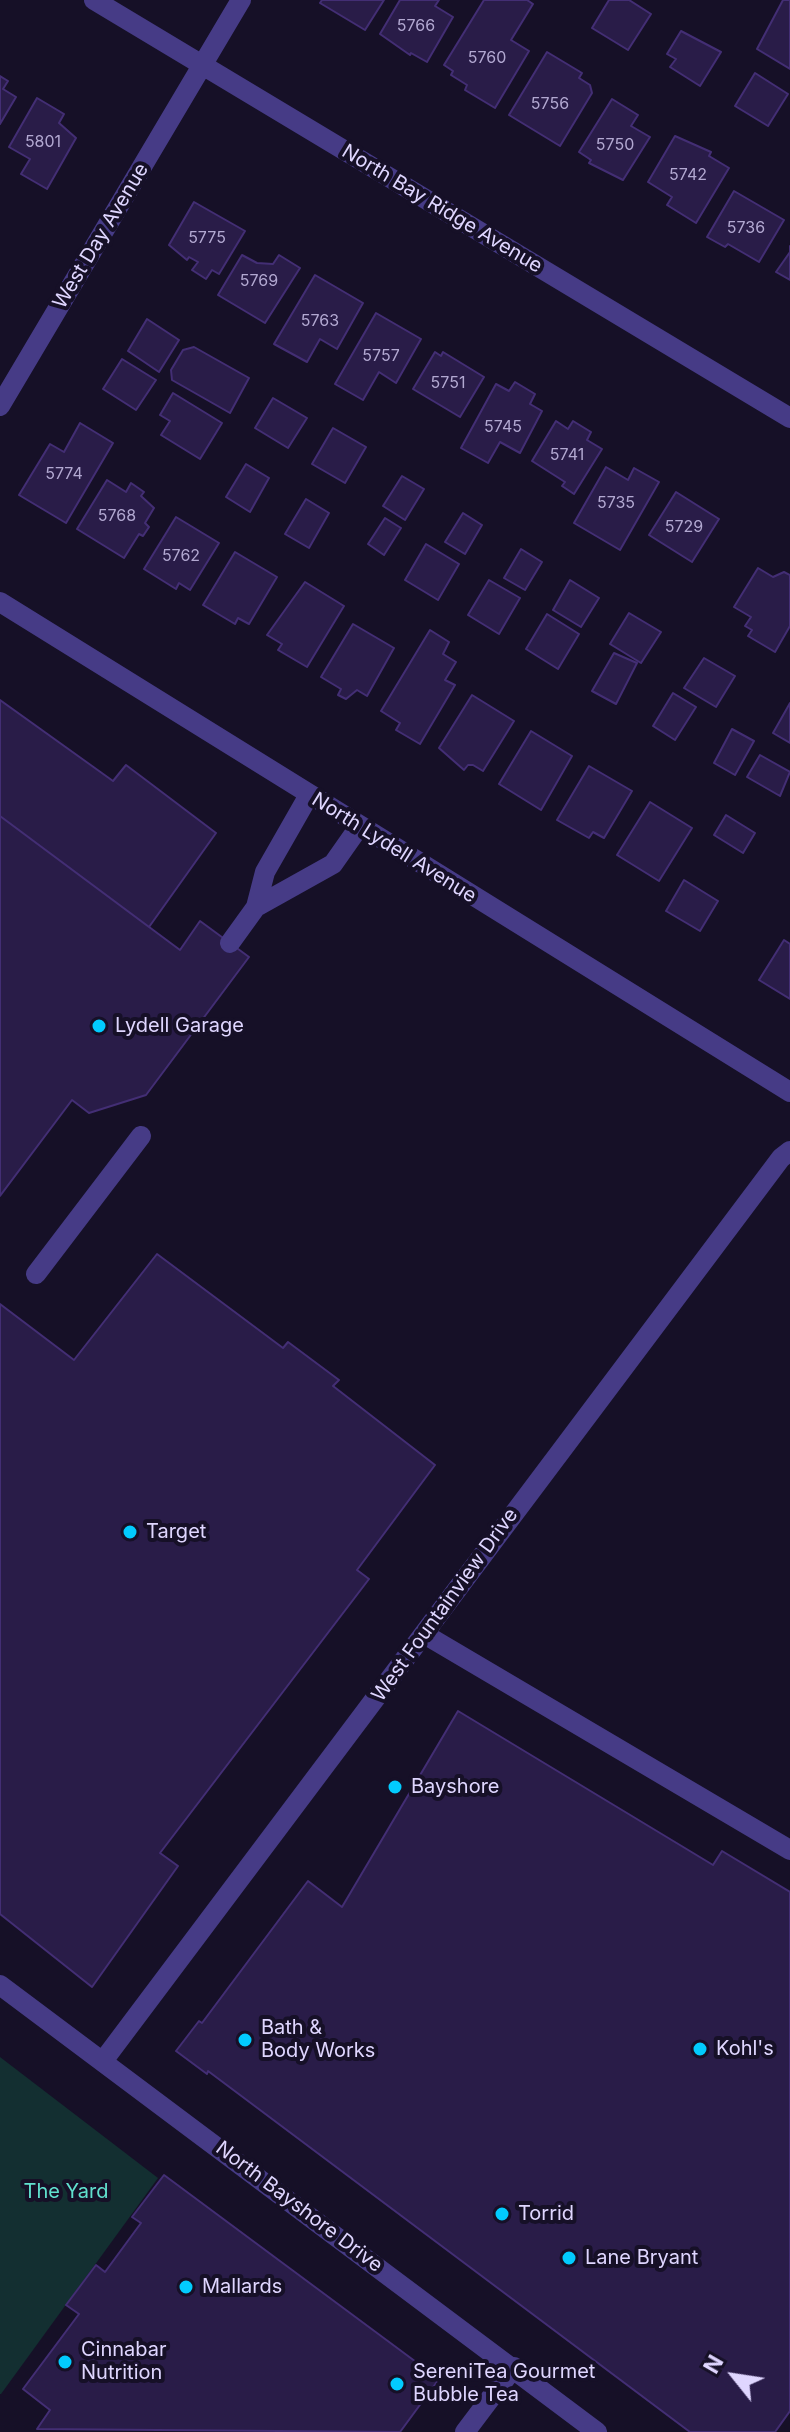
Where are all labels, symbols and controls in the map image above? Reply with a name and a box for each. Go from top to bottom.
house number: 5766 [397,16,435,36]
house number: 5760 [468,48,506,68]
house number: 5756 [531,94,569,114]
house number: 5801 [25,132,61,152]
house number: 5750 [596,135,634,155]
street label: North Bay Ridge Avenue [337,140,547,278]
street label: West Day Avenue [48,159,154,313]
house number: 5742 [669,165,707,185]
house number: 5736 [727,218,765,238]
house number: 5775 [188,228,226,248]
house number: 5769 [240,271,278,291]
house number: 5763 [301,311,339,331]
house number: 5757 [362,346,400,366]
house number: 5751 [431,373,465,393]
house number: 5745 [484,417,522,437]
house number: 5741 [550,445,584,465]
house number: 5774 [45,464,83,484]
house number: 5735 [597,493,635,513]
house number: 5768 [98,506,136,526]
house number: 5729 [665,517,703,537]
house number: 5762 [162,546,200,566]
street label: North Lydell Avenue [307,788,481,908]
place label: Lydell Garage [115,1014,244,1038]
marker: Lydell Garage [90,1017,108,1035]
street label: West Fountainview Drive [367,1504,523,1706]
place label: Target [146,1520,206,1544]
marker: Target [121,1523,139,1541]
place label: Bayshore [411,1775,499,1799]
marker: Bayshore [386,1778,404,1796]
place label: Bath & Body Works [261,2016,375,2063]
marker: Bath & Body Works [236,2031,254,2049]
place label: Kohl's [716,2037,774,2061]
marker: Kohl's [691,2040,709,2058]
street label: North Bayshore Drive [211,2136,387,2278]
park label: The Yard [24,2180,108,2204]
place label: Torrid [518,2202,574,2226]
marker: Torrid [493,2205,511,2223]
place label: Lane Bryant [585,2246,698,2270]
marker: Lane Bryant [560,2249,578,2267]
place label: Mallards [202,2275,282,2299]
marker: Mallards [177,2278,195,2296]
north arrow [694,2336,774,2416]
place label: Cinnabar Nutrition [81,2338,167,2385]
text: N [698,2350,729,2378]
marker: Cinnabar Nutrition [56,2353,74,2371]
place label: SereniTea Gourmet Bubble Tea [413,2360,595,2407]
marker: SereniTea Gourmet Bubble Tea [388,2375,406,2393]

